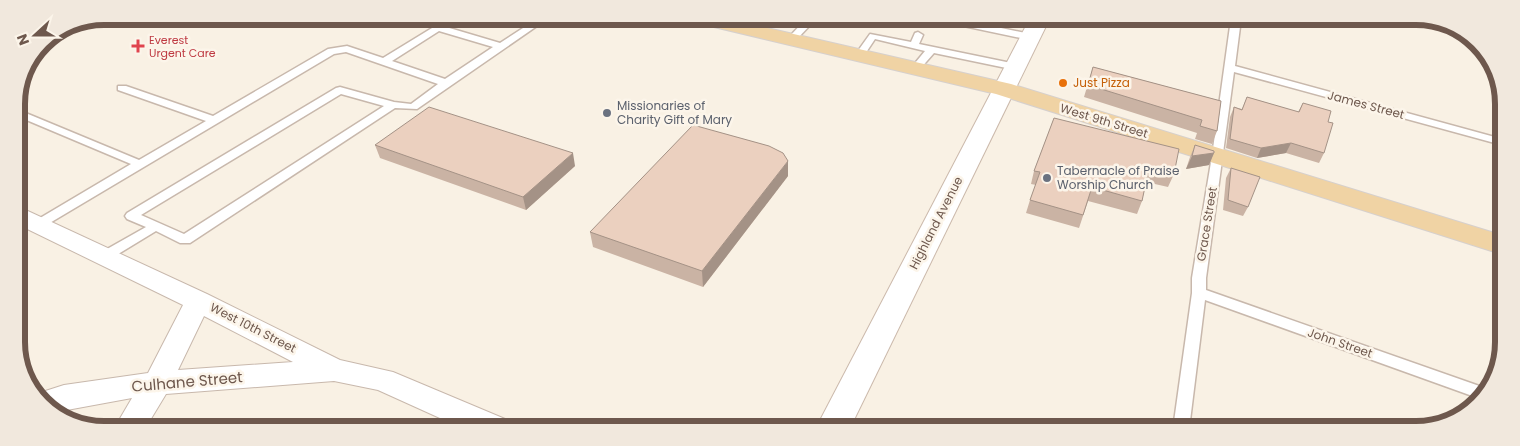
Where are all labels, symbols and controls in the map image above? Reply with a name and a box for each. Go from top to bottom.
north arrow [10,10,60,60]
text: N [12,31,34,48]
place label: Everest Urgent Care [149,32,216,61]
marker: Everest Urgent Care [131,39,145,53]
place label: Just Pizza [1073,74,1130,91]
marker: Just Pizza [1057,77,1069,89]
street label: James Street [1326,86,1406,123]
place label: Missionaries of Charity Gift of Mary [617,97,732,128]
street label: West 9th Street [1058,99,1150,142]
marker: Missionaries of Charity Gift of Mary [601,107,613,119]
place label: Tabernacle of Praise Worship Church [1057,162,1179,193]
marker: Tabernacle of Praise Worship Church [1041,172,1053,184]
street label: Highland Avenue [905,173,966,272]
street label: Grace Street [1192,186,1221,262]
street label: West 10th Street [207,298,299,357]
street label: John Street [1305,323,1375,362]
street label: Culhane Street [131,366,243,397]

